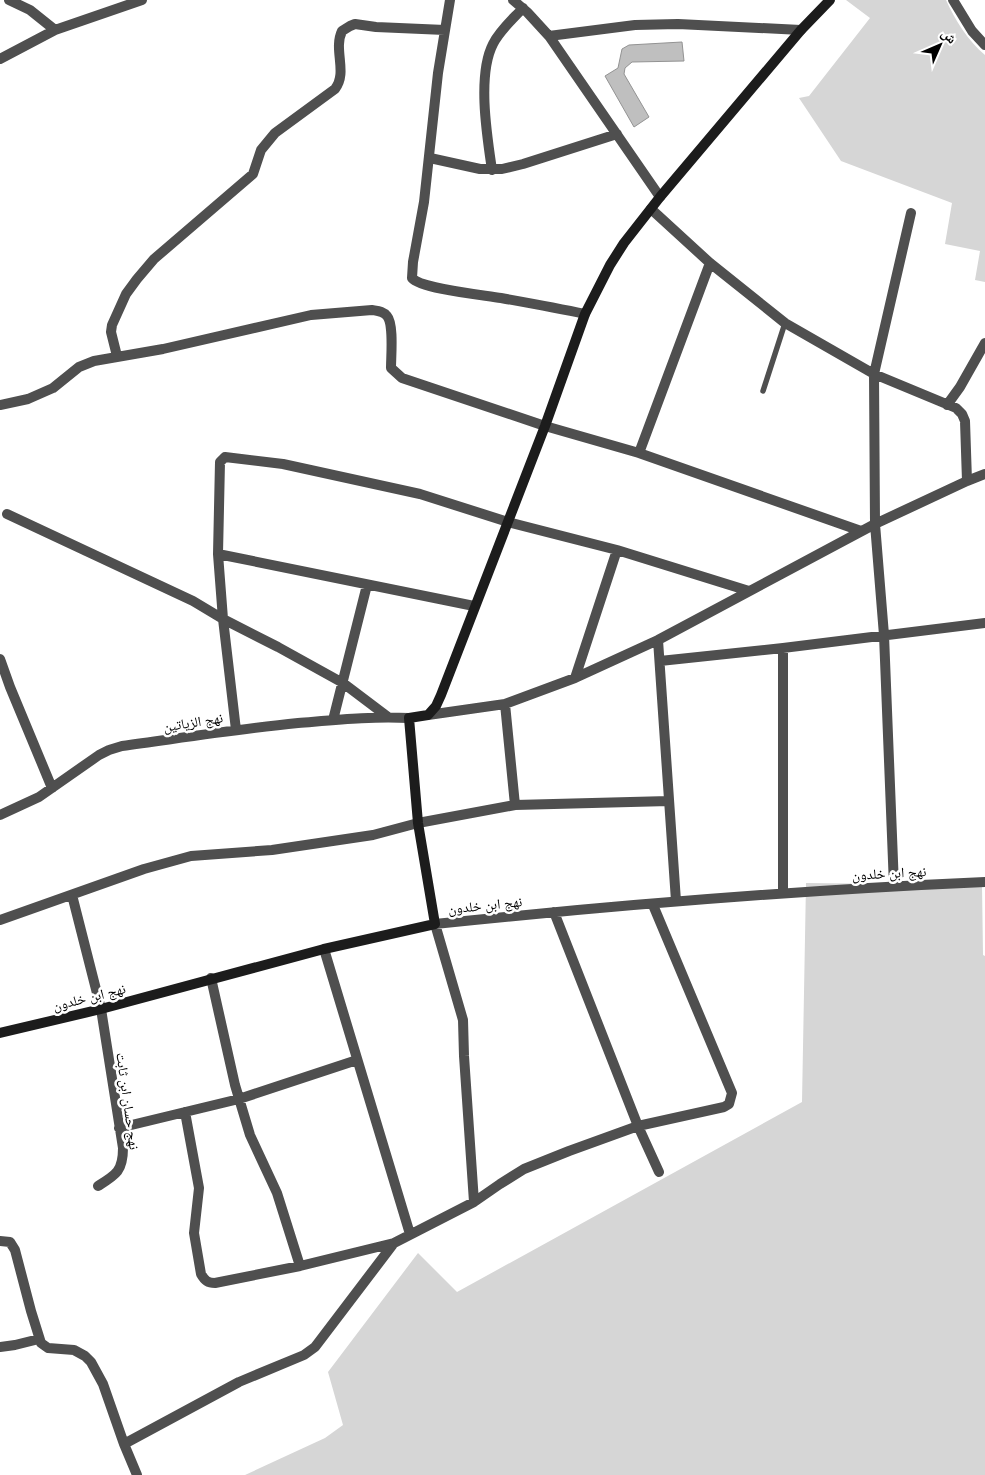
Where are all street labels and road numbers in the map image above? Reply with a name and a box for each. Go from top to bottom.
street label: نهج الزياتين [162,708,225,737]
street label: نهج ابن خلدون [851,862,927,885]
street label: نهج ابن خلدون [447,892,523,919]
street label: نهج ابن خلدون [51,979,128,1016]
street label: نهج حسان ابن ثابت [111,1051,144,1151]

